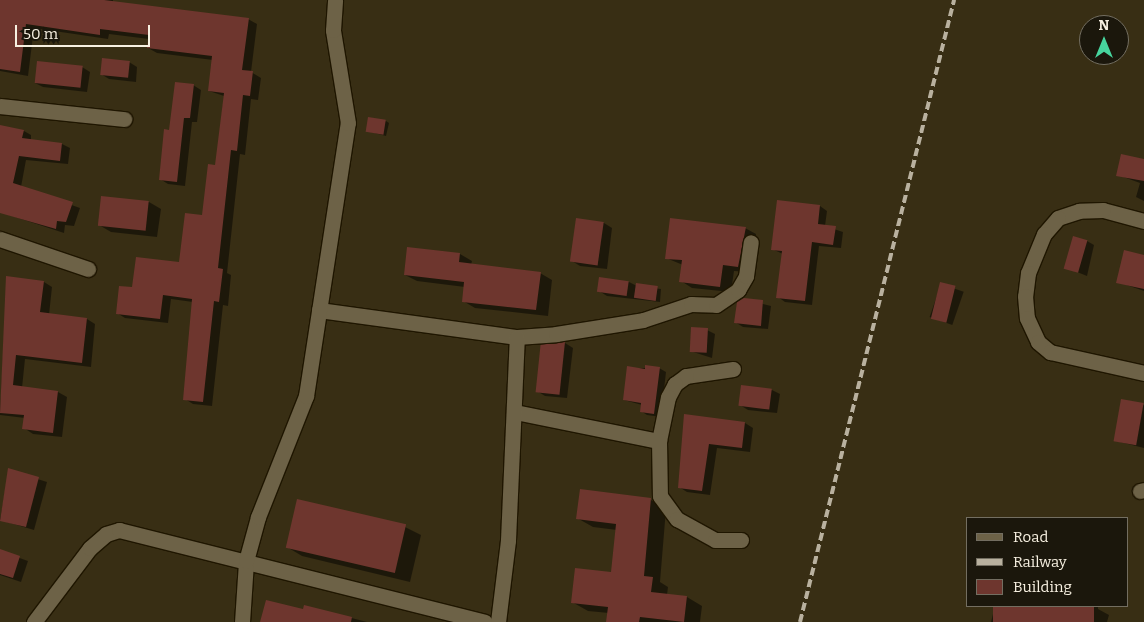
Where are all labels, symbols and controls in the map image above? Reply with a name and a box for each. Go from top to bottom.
scale bar [18,15,152,47]
north arrow [1079,15,1129,65]
text: N [1099,17,1109,34]
text: 50 m [23,25,58,43]
legend [966,517,1129,607]
text: Road [1013,528,1048,546]
text: Railway [1013,553,1067,571]
text: Building [1013,578,1072,596]

